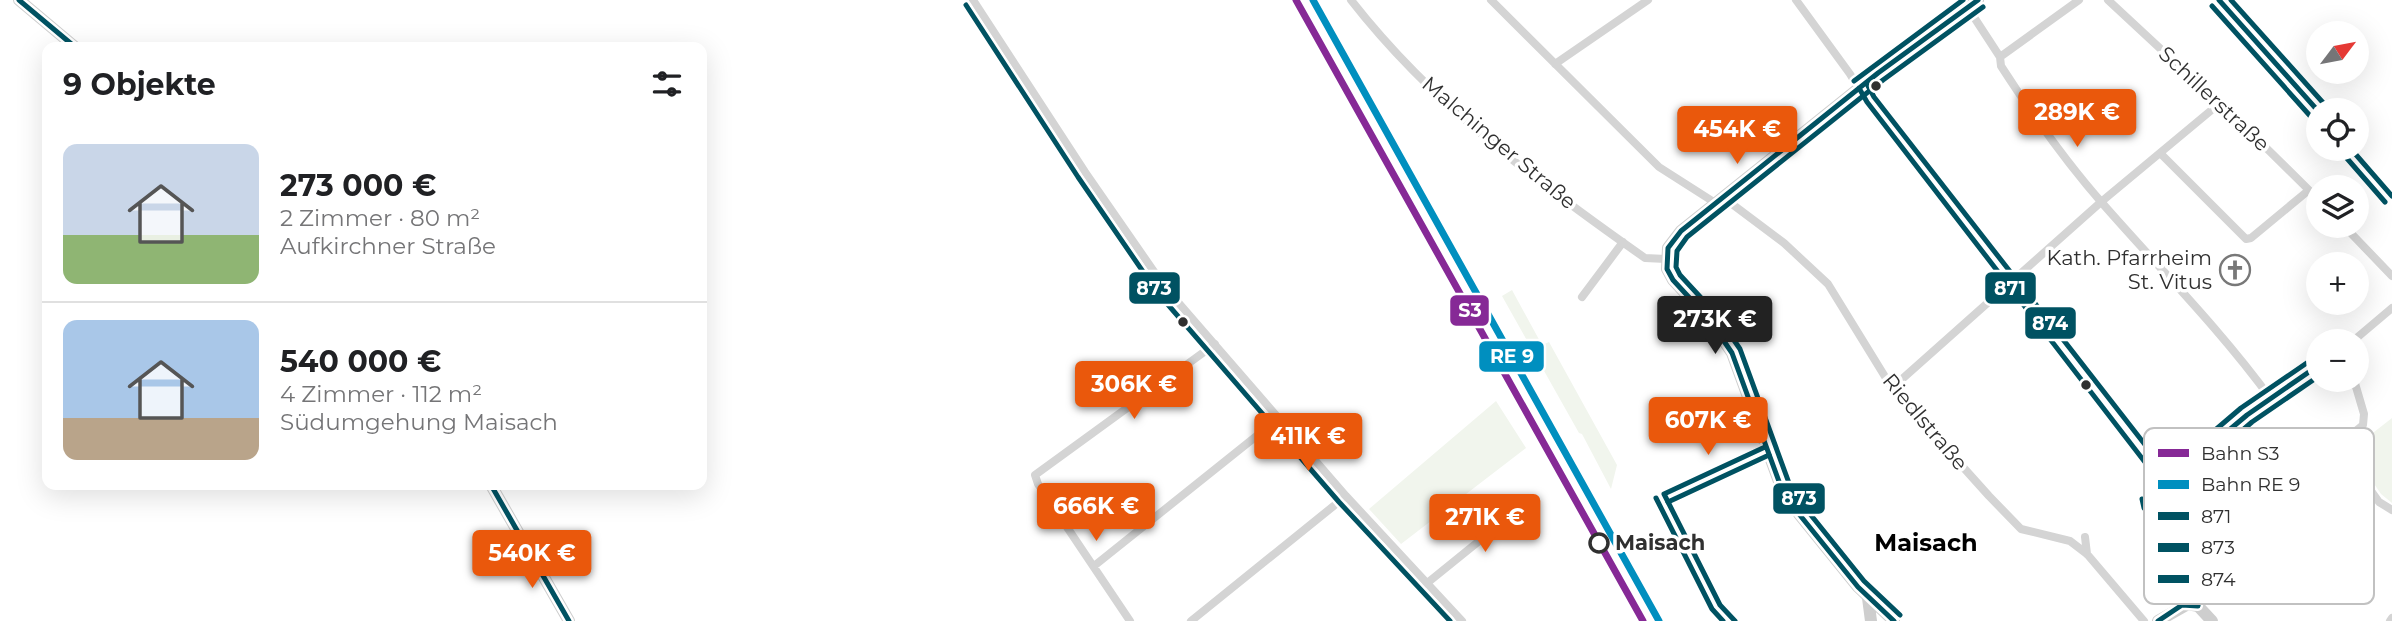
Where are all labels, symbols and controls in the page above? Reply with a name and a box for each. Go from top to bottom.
north arrow [2306,21,2370,84]
map controls [2306,21,2369,392]
street label: Schillerstraße [2154,41,2275,156]
icon: filters [648,65,686,103]
text: 9 Objekte [63,66,216,103]
street label: Malchinger Straße [1417,71,1581,214]
unlabelled marker [1869,79,1883,93]
pin: 289K € [2020,90,2134,149]
text: 289K € [2034,98,2120,126]
button: locate [2306,98,2369,161]
pin: 454K € [1680,106,1794,166]
text: 454K € [1693,115,1781,143]
text: 273 000 € [280,167,436,204]
icon: home [119,172,203,256]
button: layers [2306,175,2369,238]
text: 2 Zimmer · 80 m² [280,204,480,232]
text: Aufkirchner Straße [280,232,496,260]
place label: Kath. Pfarrheim St. Vitus [2047,245,2212,294]
button: + [2306,252,2369,315]
church icon: Kath. Pfarrheim St. Vitus [2218,253,2252,287]
line badge: 873 [1128,271,1181,305]
line badge: 871 [1984,271,2037,305]
text: 873 [1136,277,1172,300]
text: 871 [1994,277,2026,300]
line badge: S3 [1449,294,1490,327]
pin: 273K € [1658,296,1772,356]
text: S3 [1458,299,1482,322]
text: 273K € [1673,305,1757,333]
line badge: 874 [2024,306,2077,340]
text: 874 [2032,312,2068,335]
unlabelled marker [1176,315,1190,329]
button: − [2306,329,2369,392]
line badge: RE 9 [1478,340,1545,373]
text: 540 000 € [280,343,441,380]
text: RE 9 [1490,345,1534,368]
icon: home [119,348,203,432]
pin: 306K € [1077,362,1191,421]
street label: Riedlstraße [1878,368,1973,475]
text: 306K € [1091,370,1177,398]
unlabelled marker [2079,378,2093,392]
text: 4 Zimmer · 112 m² [280,380,482,408]
pin: 607K € [1651,398,1765,457]
text: 607K € [1665,406,1751,434]
text: Südumgehung Maisach [280,408,558,436]
pin: 411K € [1251,414,1365,473]
text: 411K € [1270,422,1346,450]
legend [2144,428,2374,604]
text: Bahn S3 [2201,442,2279,465]
text: Bahn RE 9 [2201,473,2300,496]
line badge: 873 [1772,482,1826,515]
pin: 666K € [1039,484,1153,543]
text: 873 [1781,487,1817,510]
text: 666K € [1053,492,1139,520]
pin: 271K € [1428,494,1542,554]
text: 271K € [1445,503,1525,531]
text: 871 [2201,505,2231,528]
district label: Maisach [1874,528,1978,557]
pin: 540K € [475,530,589,590]
place label: Maisach [1615,530,1705,555]
marker: Maisach [1589,533,1609,553]
text: 873 [2201,536,2235,559]
text: 540K € [488,539,576,567]
text: 874 [2201,568,2236,591]

